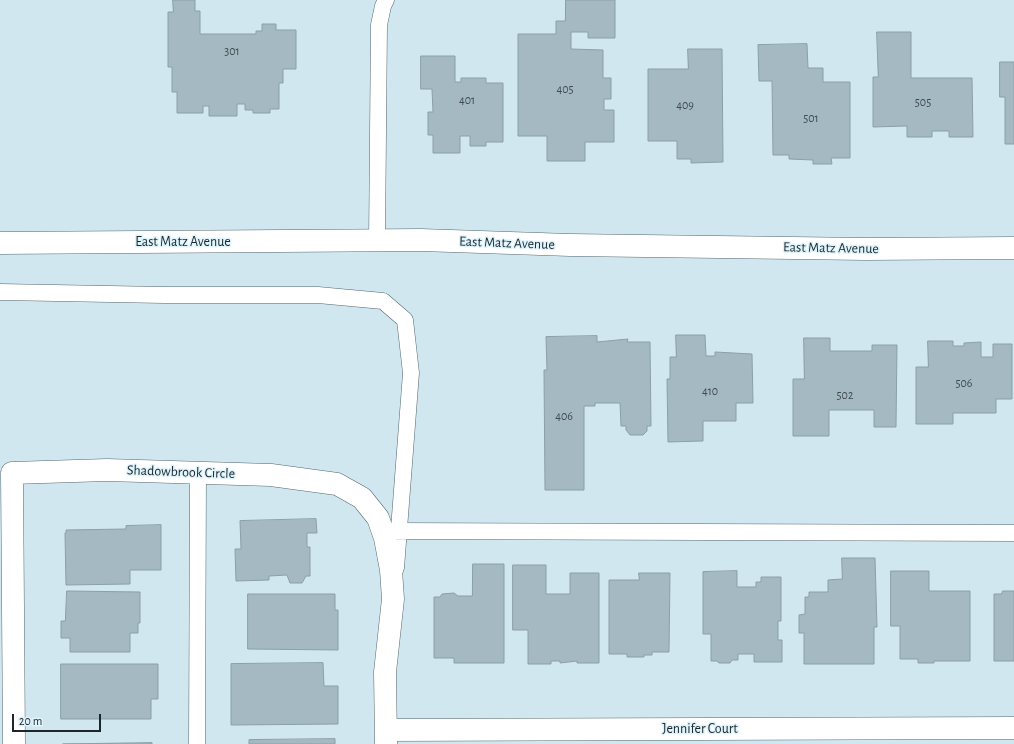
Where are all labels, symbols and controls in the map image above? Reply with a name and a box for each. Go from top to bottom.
house number: 301 [224,44,240,58]
house number: 405 [556,82,574,96]
house number: 401 [459,93,475,107]
house number: 505 [915,95,931,109]
house number: 409 [676,98,694,112]
house number: 501 [803,111,819,125]
street label: East Matz Avenue [459,233,555,253]
street label: East Matz Avenue [135,234,231,250]
street label: East Matz Avenue [783,239,879,257]
house number: 506 [956,376,972,390]
house number: 410 [702,384,718,398]
house number: 502 [837,388,853,402]
house number: 406 [555,409,573,423]
street label: Shadowbrook Circle [127,462,235,482]
scale bar [14,706,103,732]
text: 20 m [19,715,42,727]
street label: Jennifer Court [662,721,738,737]

